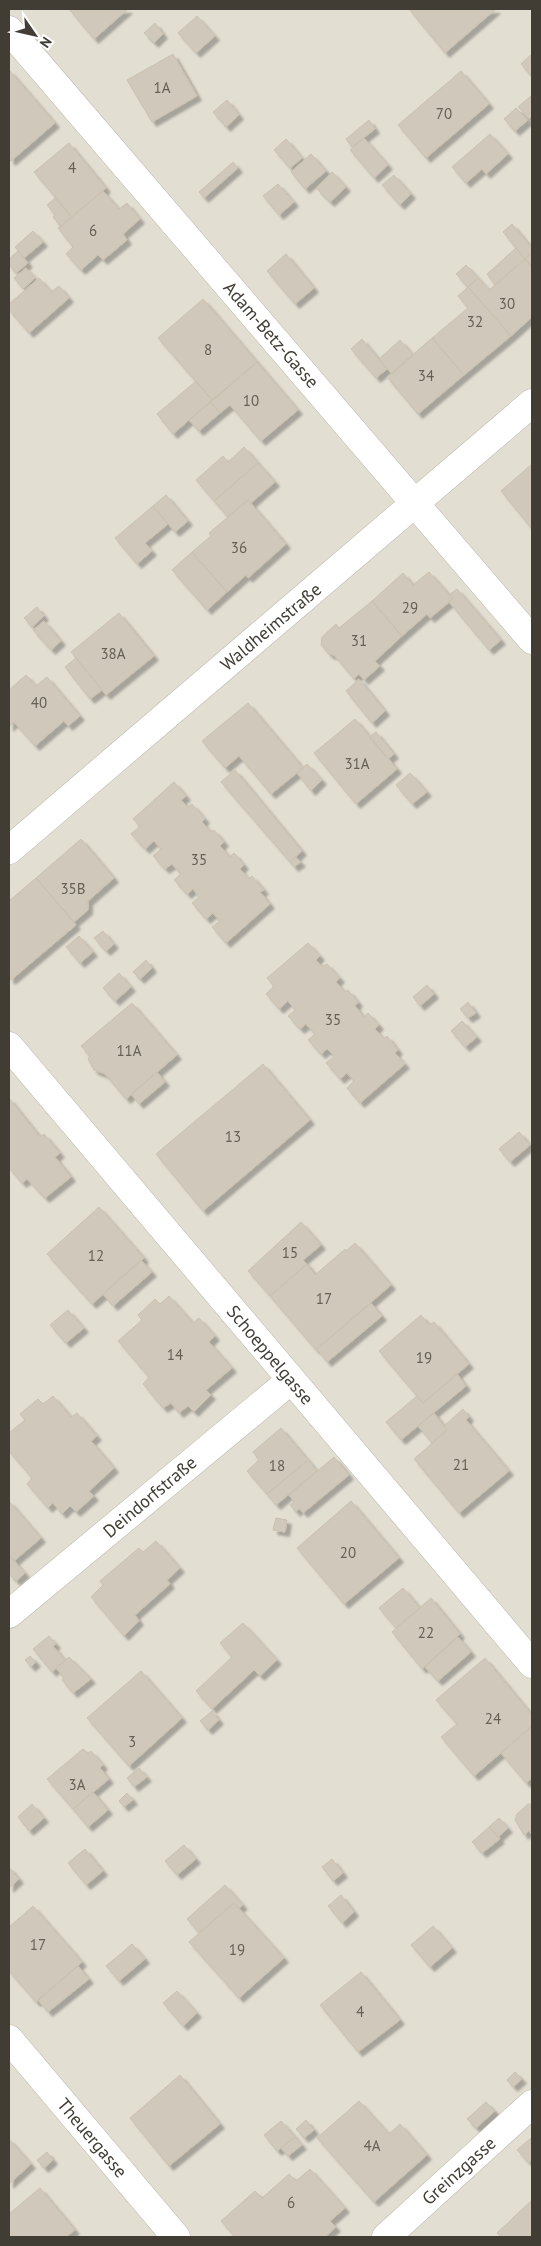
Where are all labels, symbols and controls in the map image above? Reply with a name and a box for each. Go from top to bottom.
north arrow [10,10,60,60]
text: N [36,33,56,51]
house number: 1A [154,78,171,97]
house number: 70 [436,104,452,123]
house number: 4 [68,158,76,177]
house number: 6 [89,221,97,240]
street label: Adam-Betz-Gasse [219,277,324,393]
house number: 30 [499,294,515,313]
house number: 32 [467,312,483,331]
house number: 8 [204,340,212,359]
house number: 34 [418,366,434,385]
house number: 10 [243,391,259,410]
house number: 36 [231,538,247,557]
street label: Waldheimstraße [215,578,326,676]
house number: 29 [402,598,418,617]
house number: 31 [351,631,367,650]
house number: 38A [100,644,126,663]
house number: 40 [31,693,47,712]
house number: 31A [344,754,370,773]
house number: 35 [191,850,207,869]
house number: 35B [60,879,86,898]
house number: 35 [325,1010,341,1029]
house number: 11A [116,1041,142,1060]
house number: 13 [225,1127,241,1146]
house number: 15 [282,1243,298,1262]
house number: 12 [88,1246,104,1265]
house number: 17 [316,1289,332,1308]
street label: Schoeppelgasse [222,1300,319,1409]
house number: 14 [167,1345,183,1364]
house number: 19 [416,1348,432,1367]
street label: Deindorfstraße [98,1451,201,1542]
house number: 21 [453,1455,469,1474]
house number: 18 [269,1456,285,1475]
house number: 20 [340,1543,356,1562]
house number: 22 [418,1623,434,1642]
house number: 24 [485,1709,501,1728]
house number: 3 [128,1732,136,1751]
house number: 3A [69,1775,86,1794]
house number: 17 [30,1935,46,1954]
house number: 19 [229,1940,245,1959]
house number: 4 [356,2002,364,2021]
street label: Theuergasse [52,2093,132,2182]
street label: Greinzgasse [417,2131,500,2210]
house number: 4A [364,2136,381,2155]
house number: 6 [287,2193,295,2212]

